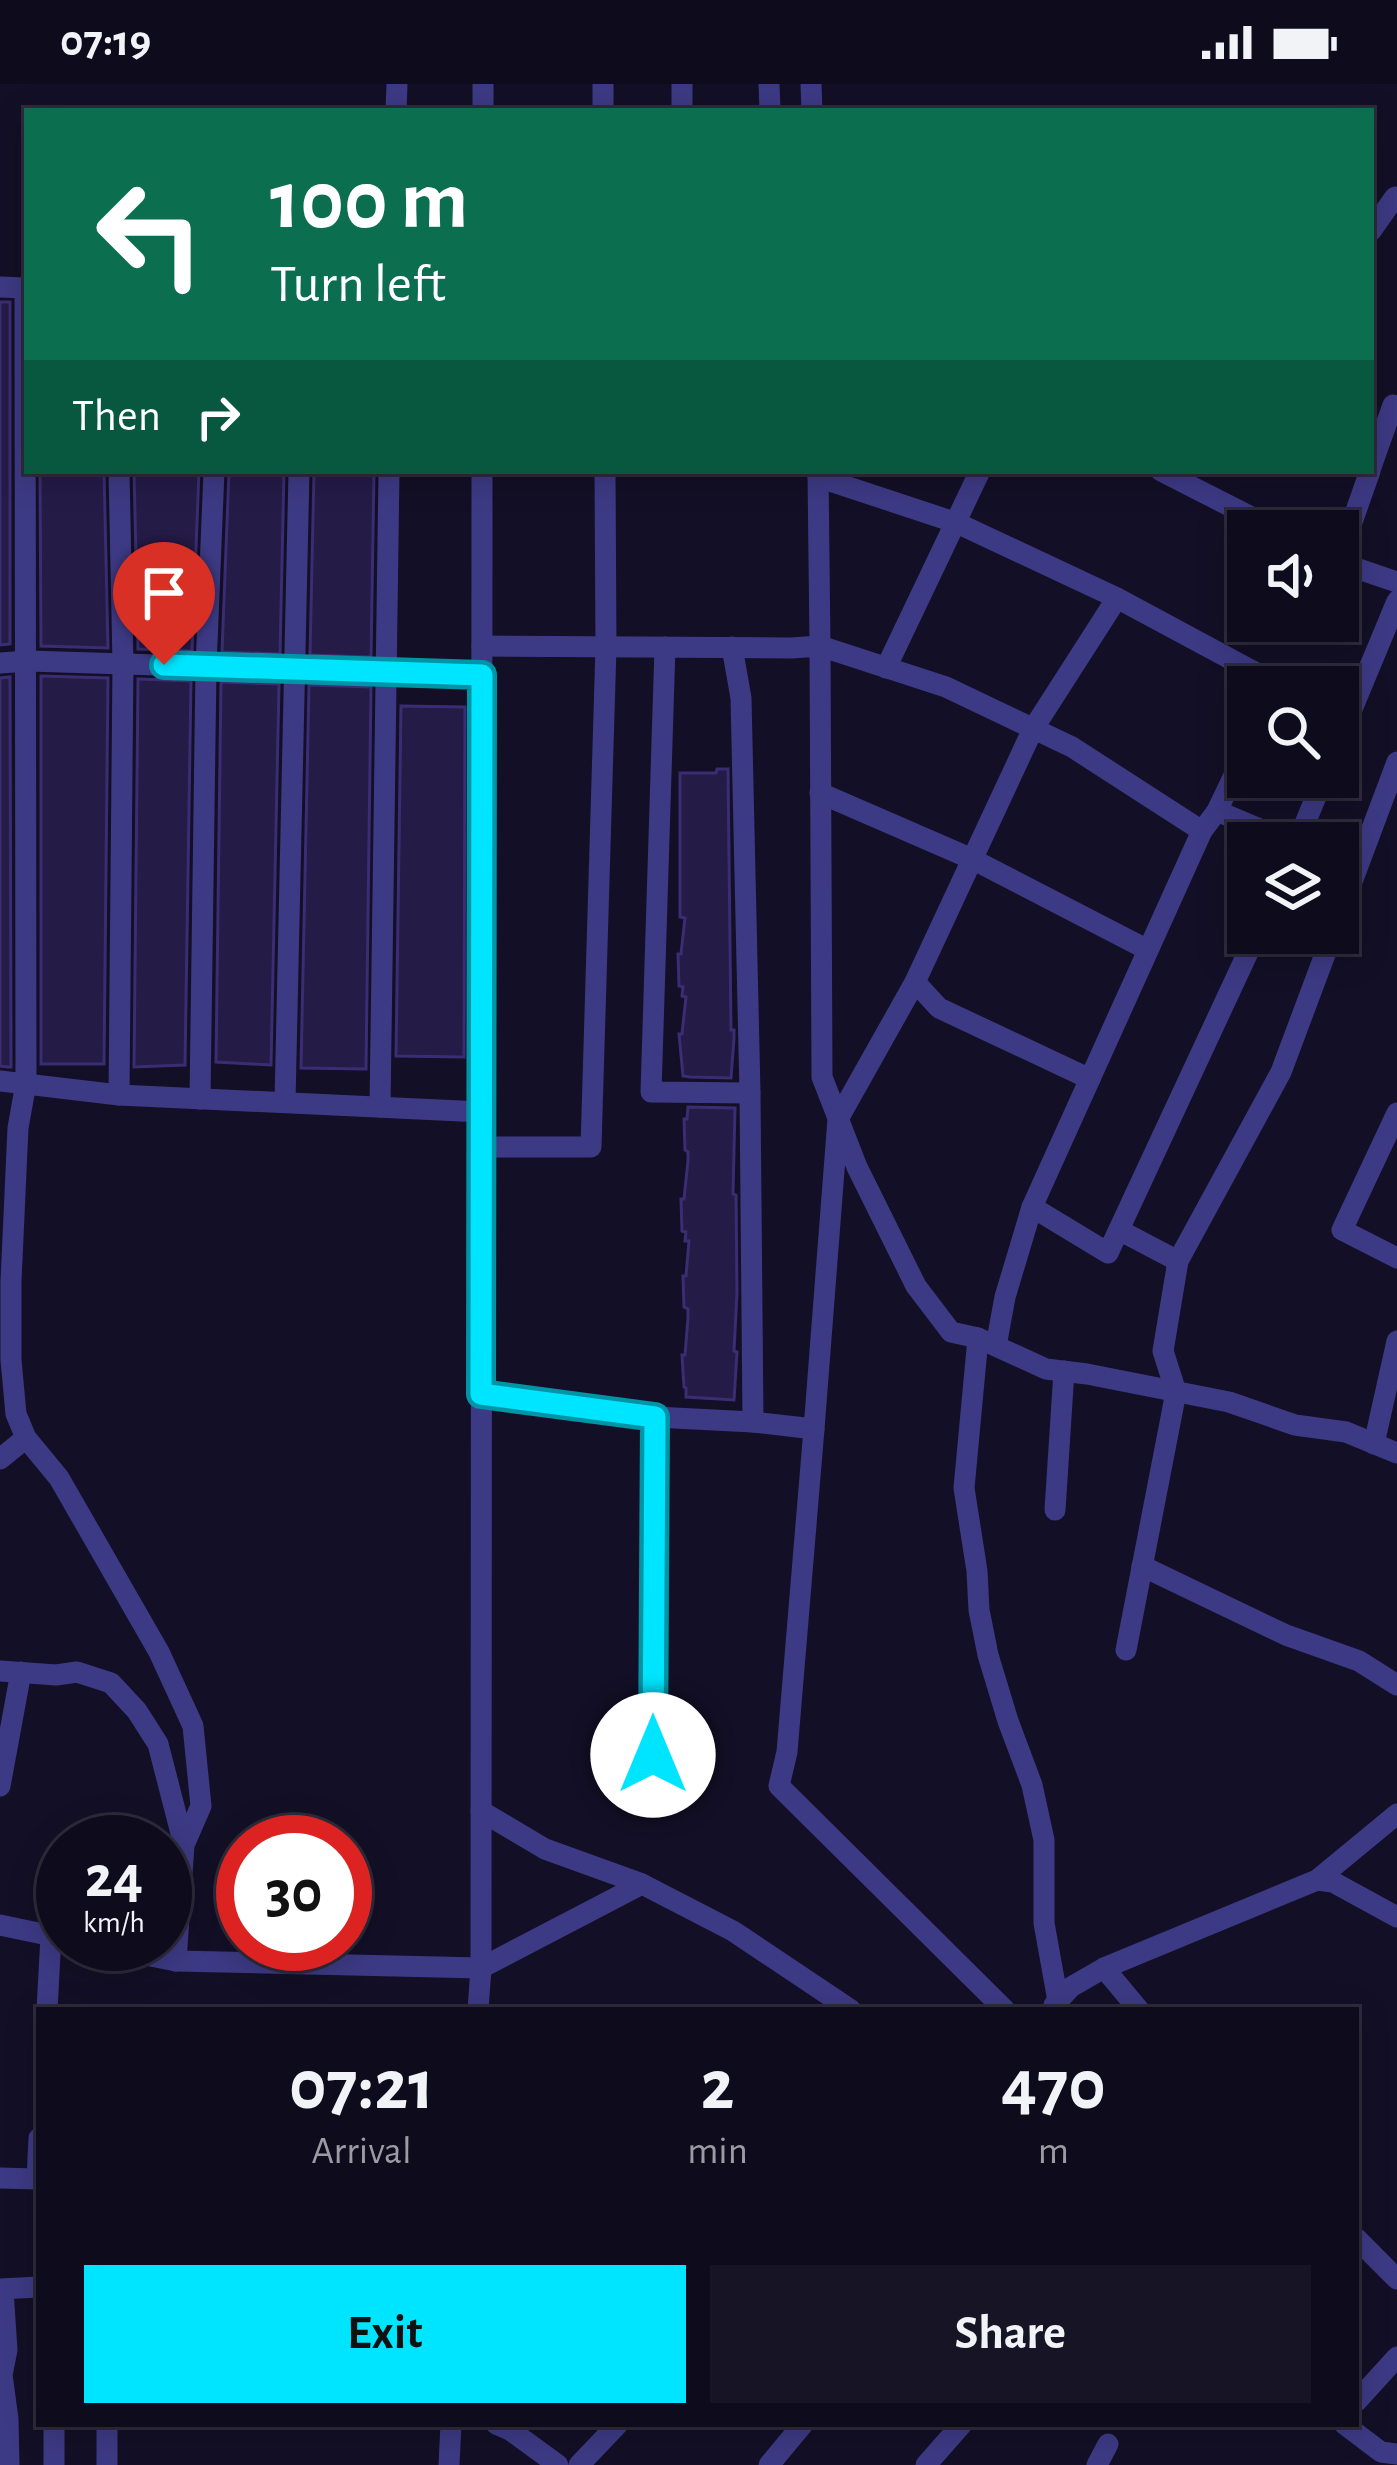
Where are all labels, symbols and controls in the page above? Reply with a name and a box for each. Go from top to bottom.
text: 07:19 [60,19,151,64]
icon: left [72,156,228,312]
text: 100 m [270,160,468,244]
text: Turn left [270,258,446,312]
icon: right [185,384,251,450]
text: Then [72,394,161,439]
map controls [1227,510,1359,954]
button: sound [1227,510,1359,642]
pin [113,542,215,665]
icon: arrive [131,560,197,626]
button: search [1227,666,1359,798]
button: layers [1227,822,1359,954]
position arrow [590,1692,716,1818]
speed limit sign: 30 [216,1815,372,1971]
text: 24 [85,1848,143,1908]
text: km/h [83,1908,145,1938]
text: 07:21 [289,2050,434,2122]
text: 2 [701,2050,735,2122]
text: 470 [1001,2050,1106,2122]
text: Arrival [311,2132,412,2171]
text: min [687,2132,748,2171]
text: m [1038,2132,1069,2171]
button: Exit [84,2265,686,2403]
button: Share [710,2265,1311,2403]

